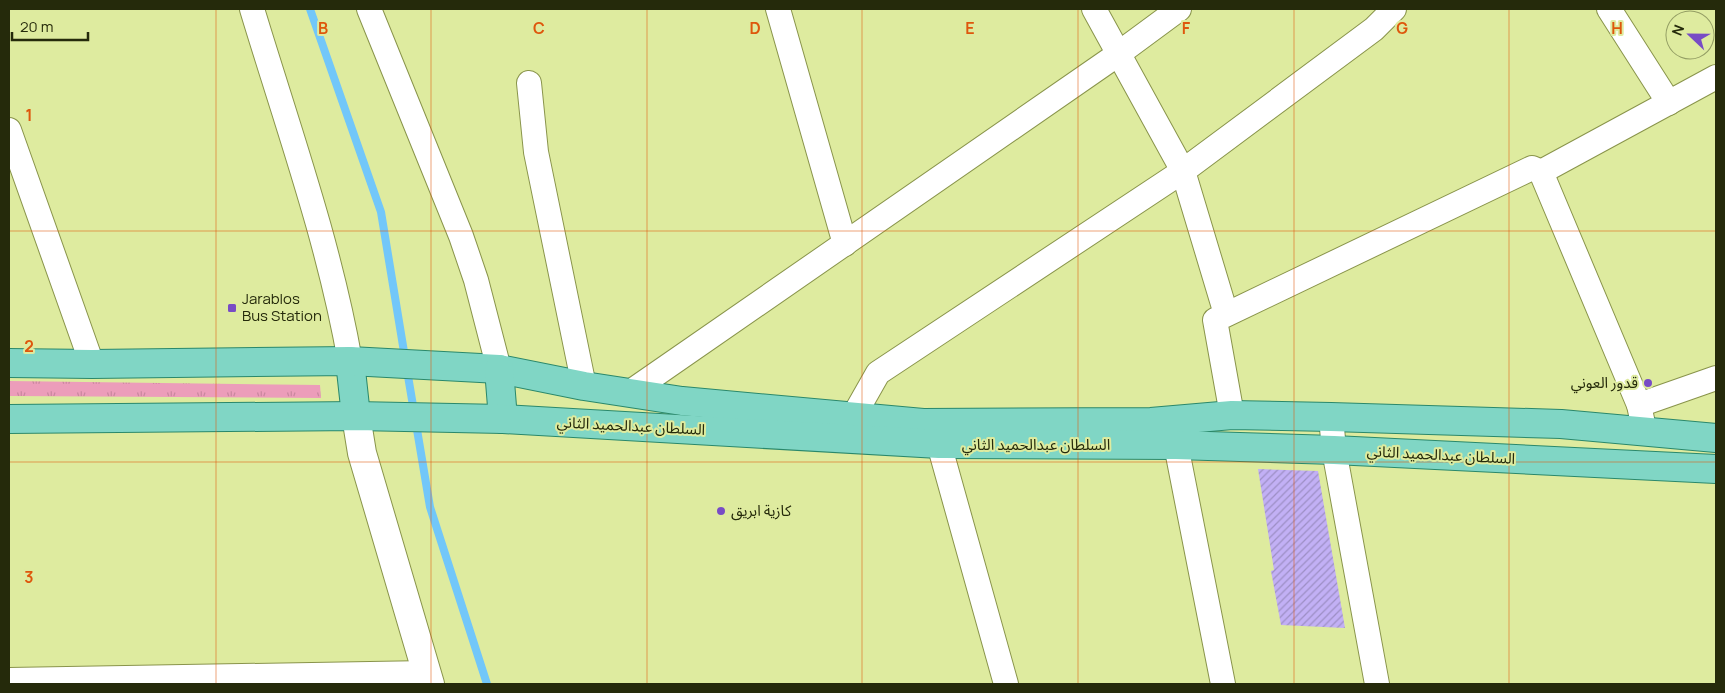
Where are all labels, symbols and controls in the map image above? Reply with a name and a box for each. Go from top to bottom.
scale bar [12,10,89,42]
north arrow [1665,10,1715,60]
text: 20 m [20,16,53,37]
text: B [318,17,328,39]
text: C [533,17,545,39]
text: D [749,17,761,39]
text: E [965,17,975,39]
text: F [1182,17,1191,39]
text: G [1396,17,1408,39]
text: H [1611,17,1623,39]
text: N [1667,22,1688,38]
text: 1 [25,104,33,126]
place label: Jarablos Bus Station [242,288,322,326]
marker: Jarablos Bus Station [226,302,238,314]
text: 2 [24,335,34,357]
place label: قدور العوني [1571,372,1638,394]
marker: قدور العوني [1642,377,1654,389]
street label: السلطان عبدالحميد الثاني [556,411,706,441]
street label: السلطان عبدالحميد الثاني [962,434,1110,456]
street label: السلطان عبدالحميد الثاني [1366,440,1516,470]
place label: كازية ابريق [731,500,792,521]
marker: كازية ابريق [715,505,727,517]
text: 3 [24,566,34,588]

